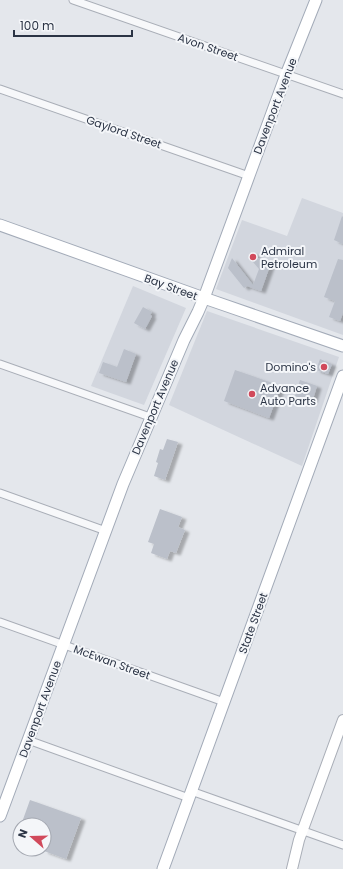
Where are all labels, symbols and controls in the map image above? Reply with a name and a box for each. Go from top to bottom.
scale bar [14,12,132,38]
text: 100 m [20,17,54,34]
street label: Avon Street [176,29,240,65]
street label: Davenport Avenue [249,55,301,157]
street label: Gaylord Street [84,112,164,152]
place label: Admiral Petroleum [261,243,317,272]
marker: Admiral Petroleum [248,252,258,262]
street label: Bay Street [142,270,200,304]
street label: Davenport Avenue [128,357,182,457]
place label: Domino's [266,359,316,375]
marker: Domino's [319,362,329,372]
place label: Advance Auto Parts [260,380,316,409]
marker: Advance Auto Parts [247,389,257,399]
street label: State Street [235,590,271,656]
street label: McEwan Street [71,641,153,683]
street label: Davenport Avenue [15,658,65,760]
north arrow [12,817,52,857]
text: N [14,827,32,840]

